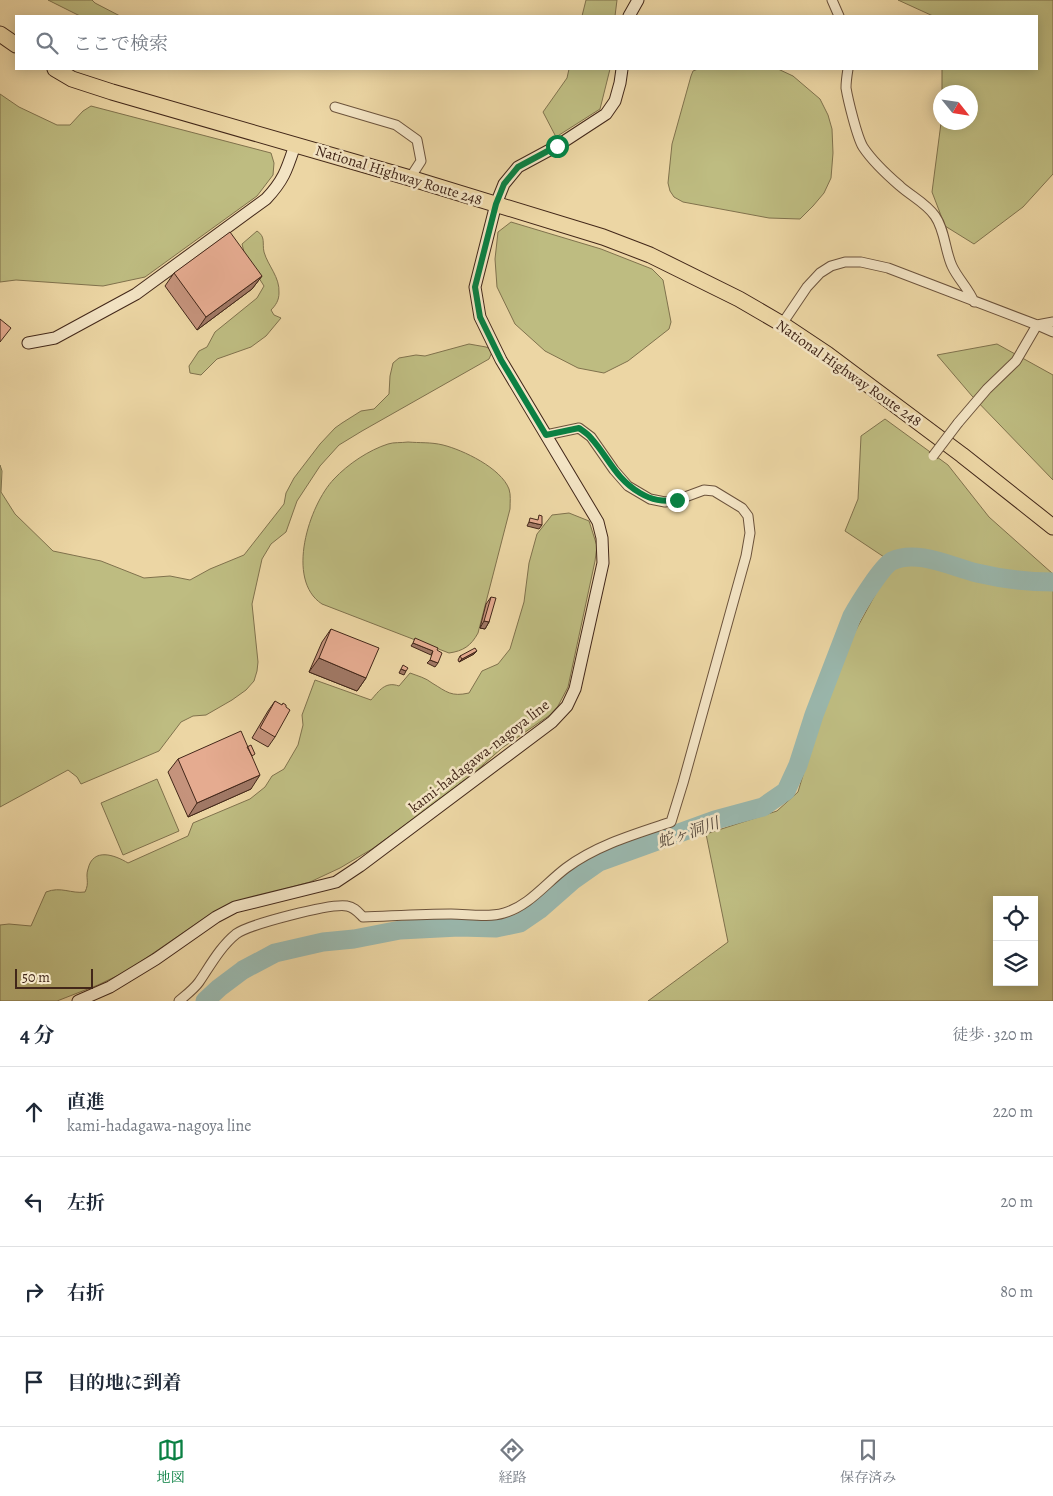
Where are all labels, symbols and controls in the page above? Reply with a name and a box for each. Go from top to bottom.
search box [15,15,1038,70]
icon: search [33,29,61,57]
text: ここで検索 [73,31,168,57]
north arrow [933,85,978,130]
route start [546,135,569,158]
street label: National Highway Route 248 [313,140,485,210]
street label: National Highway Route 248 [772,315,926,431]
route end [666,489,689,512]
street label: kami-hadagawa-nagoya line [405,695,553,817]
water label: 蛇ヶ洞川 [654,811,724,854]
map controls [993,896,1038,986]
button: locate [993,896,1038,941]
button: layers [993,941,1038,986]
scale bar [15,966,92,989]
text: 50 m [22,968,50,987]
text: 4 分 [20,1021,55,1049]
text: 徒歩 · 320 m [952,1024,1033,1046]
text: 直進 [67,1089,105,1115]
icon: ahead [20,1098,48,1126]
text: 220 m [993,1101,1033,1123]
text: kami-hadagawa-nagoya line [67,1115,251,1137]
icon: left [20,1188,48,1216]
text: 左折 [67,1190,105,1216]
text: 20 m [1000,1191,1033,1213]
icon: right [20,1278,48,1306]
text: 右折 [67,1280,105,1306]
text: 80 m [1000,1281,1033,1303]
icon: arrive [20,1368,48,1396]
text: 目的地に到着 [67,1370,181,1396]
tab: 地図 [157,1436,185,1487]
tab: 経路 [498,1436,526,1487]
tab: 保存済み [840,1436,896,1487]

